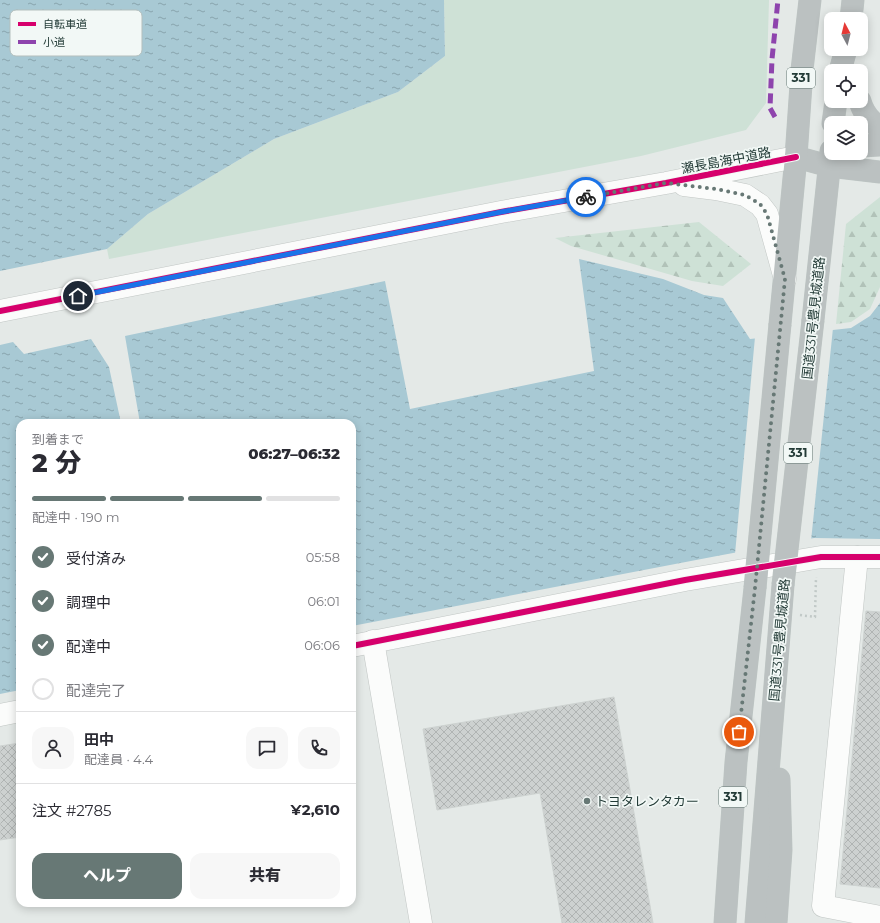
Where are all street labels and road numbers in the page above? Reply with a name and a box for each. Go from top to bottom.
road number: 331 [787,68,815,88]
street label: 瀬長島海中道路 [680,143,772,177]
street label: 国道331号豊見城道路 [799,256,827,380]
road number: 331 [784,443,812,463]
street label: 国道331号豊見城道路 [766,578,792,702]
road number: 331 [719,787,747,807]

